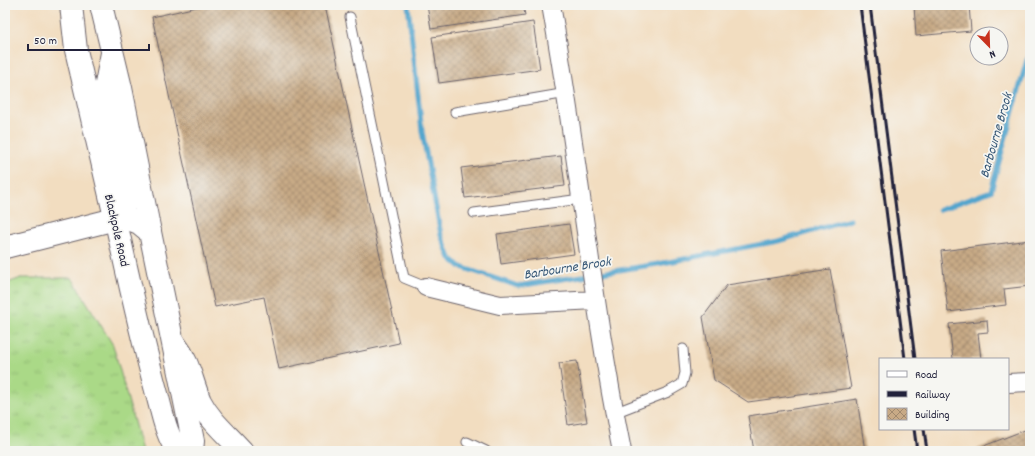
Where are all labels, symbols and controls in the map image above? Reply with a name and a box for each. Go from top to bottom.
scale bar [28,26,149,52]
north arrow [969,26,1009,66]
text: 50 m [34,33,57,50]
text: N [986,45,998,62]
water label: Barbourne Brook [975,89,1019,180]
street label: Blackpole Road [98,192,133,269]
water label: Barbourne Brook [522,252,613,286]
legend [879,358,1009,430]
text: Road [915,367,937,384]
text: Railway [915,387,951,404]
text: Building [915,407,950,424]

